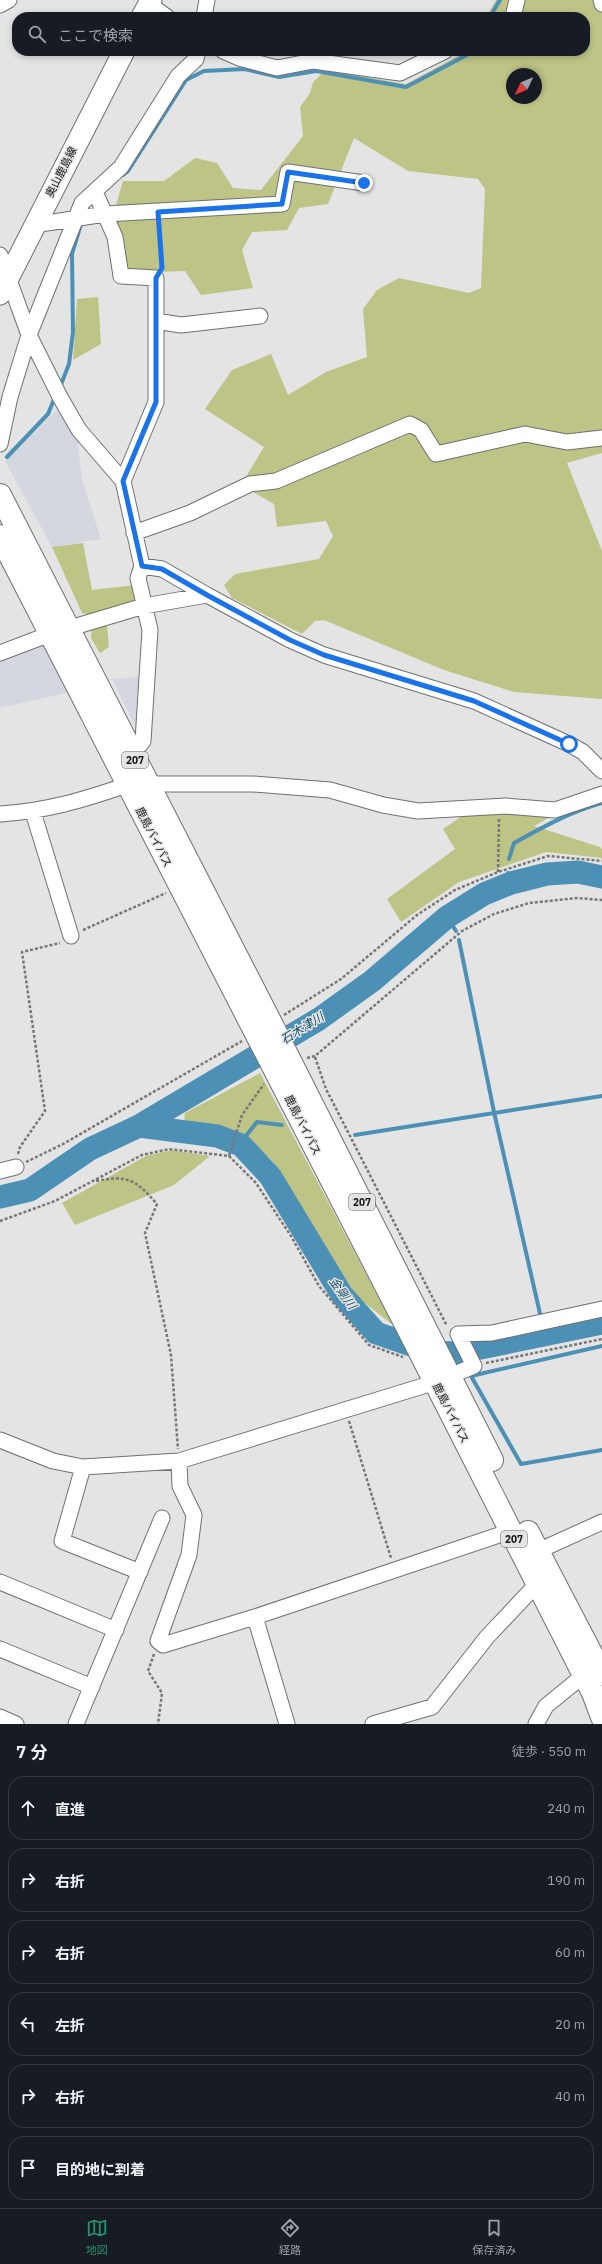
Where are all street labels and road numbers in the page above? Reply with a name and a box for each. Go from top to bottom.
street label: 奥山鹿島線 [42,144,80,200]
road number: 207 [122,752,148,768]
street label: 鹿島バイパス [133,805,175,869]
street label: 鹿島バイパス [282,1093,324,1157]
road number: 207 [349,1194,375,1210]
street label: 鹿島バイパス [430,1381,472,1445]
road number: 207 [501,1531,527,1547]

